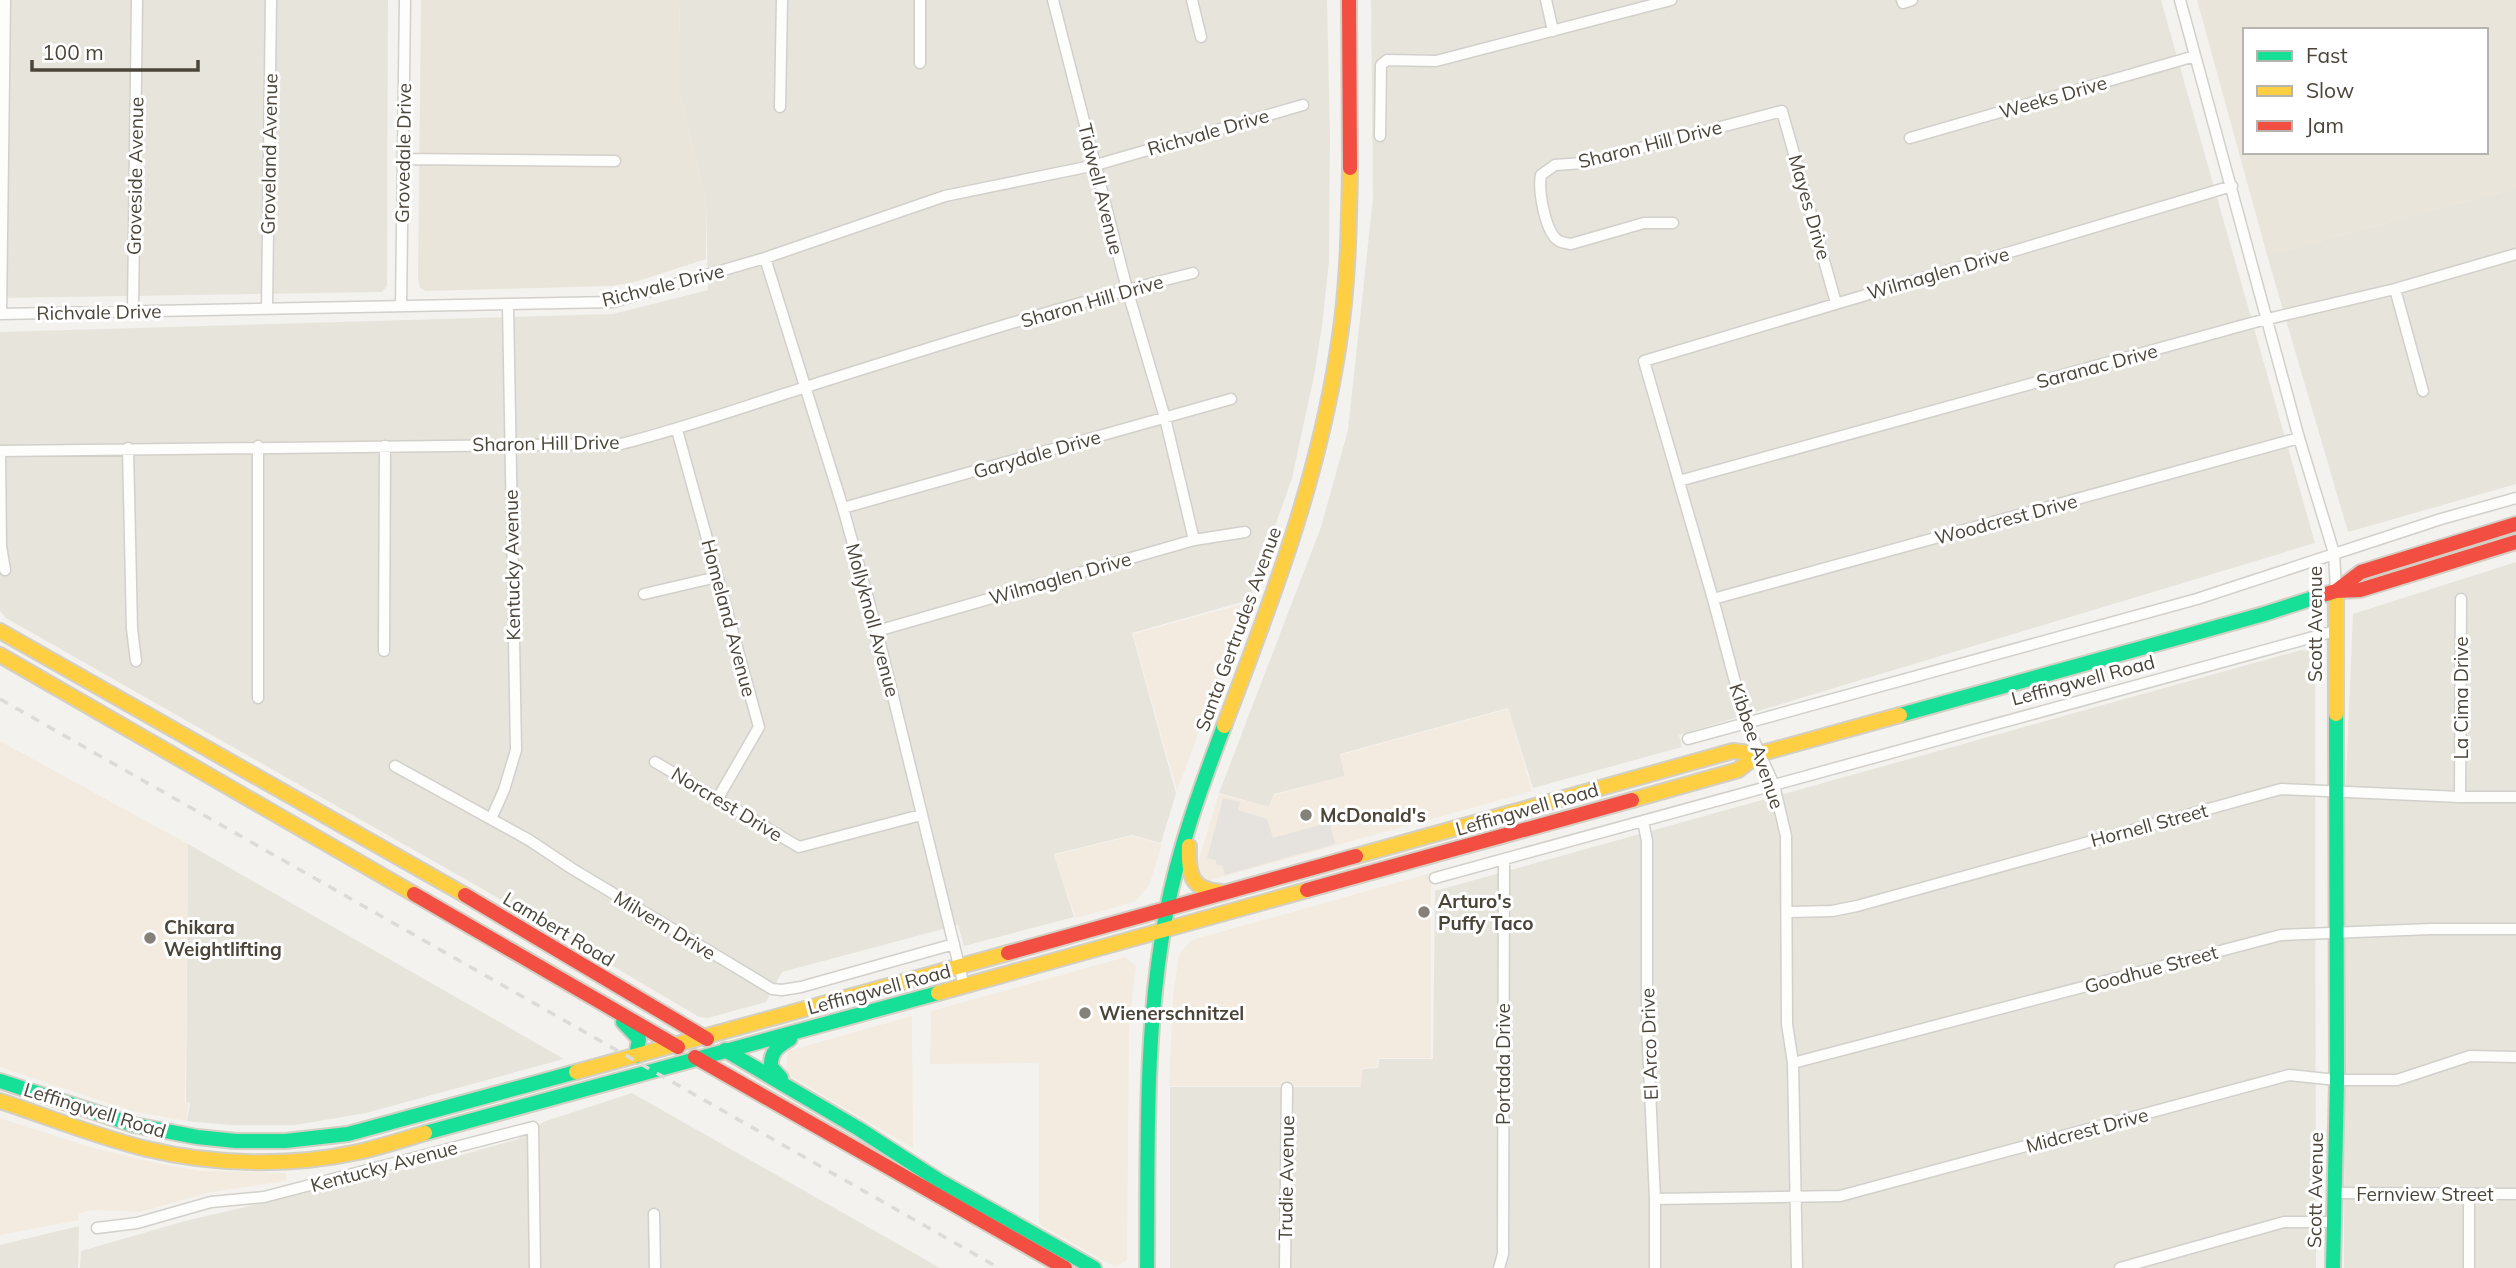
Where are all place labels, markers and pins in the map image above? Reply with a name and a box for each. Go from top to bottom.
place label: McDonald's [1320,803,1426,827]
marker: McDonald's [1298,807,1314,823]
place label: Arturo's Puffy Taco [1438,889,1533,935]
marker: Arturo's Puffy Taco [1416,904,1432,920]
place label: Chikara Weightlifting [164,915,282,961]
marker: Chikara Weightlifting [142,930,158,946]
place label: Wienerschnitzel [1099,1001,1244,1025]
marker: Wienerschnitzel [1077,1005,1093,1021]

